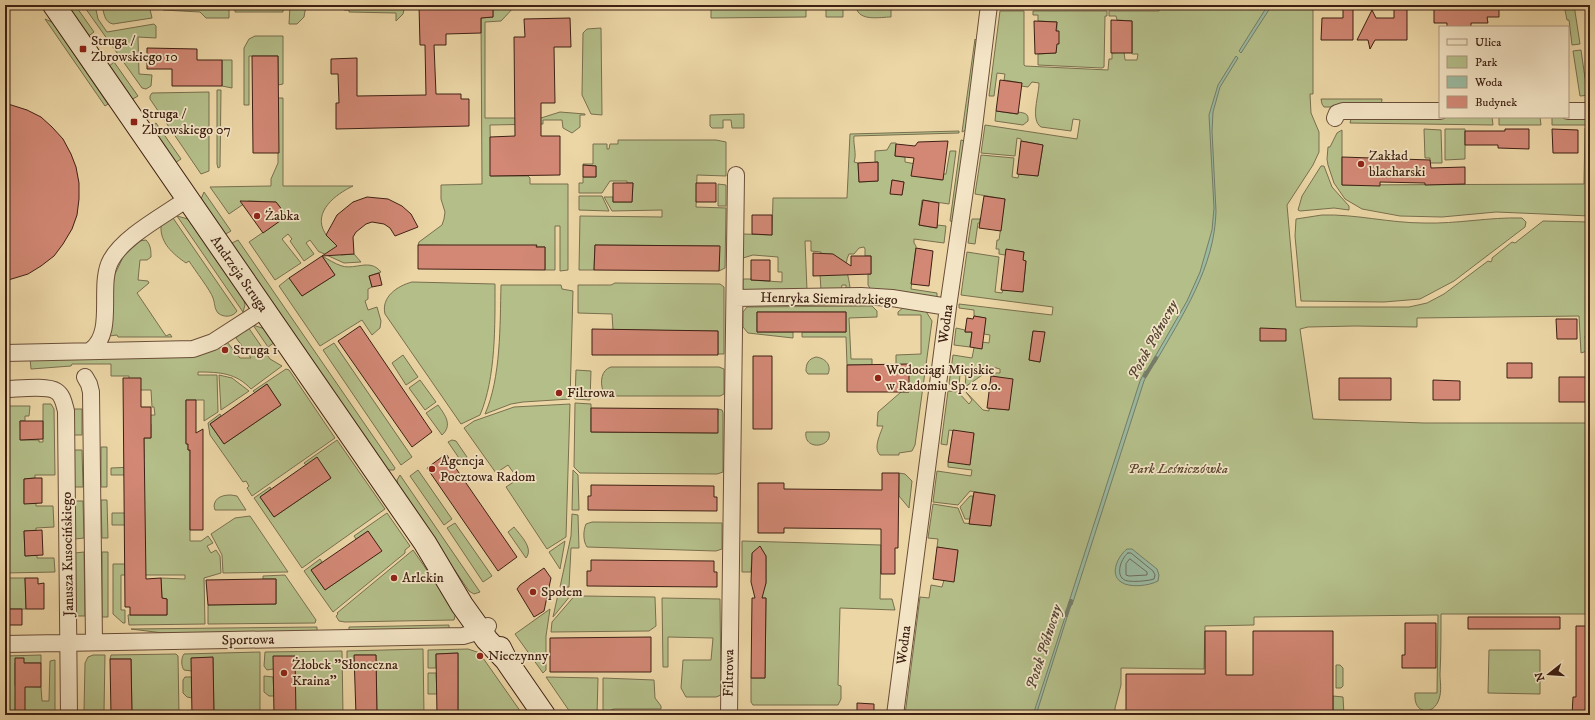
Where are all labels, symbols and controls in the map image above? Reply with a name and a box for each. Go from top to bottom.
legend [1439,26,1569,118]
place label: Struga / Zbrowskiego 10 [91,32,178,66]
text: Ulica [1475,35,1502,50]
marker: Struga / Zbrowskiego 10 [78,44,88,54]
text: Park [1475,55,1497,70]
text: Woda [1474,75,1503,90]
text: Budynek [1475,95,1517,110]
place label: Struga / Zbrowskiego 07 [142,105,231,139]
marker: Struga / Zbrowskiego 07 [129,117,139,127]
place label: Zakład blacharski [1369,147,1426,181]
marker: Zakład blacharski [1356,159,1366,169]
place label: Żabka [265,207,299,225]
marker: Żabka [252,211,262,221]
street label: Andrzeja Struga [206,232,272,316]
street label: Henryka Siemiradzkiego [760,289,898,309]
water label: Potok Północny [1123,296,1183,383]
street label: Wodna [934,303,958,346]
place label: Struga 1 [233,341,278,359]
marker: Struga 1 [220,345,230,355]
place label: Wodociągi Miejskie w Radomiu Sp. z o.o. [885,361,1001,395]
marker: Wodociągi Miejskie w Radomiu Sp. z o.o. [873,373,883,383]
place label: Filtrowa [567,384,615,402]
marker: Filtrowa [554,388,564,398]
place label: Agencja Pocztowa Radom [440,452,536,486]
park label: Park Leśniczówka [1128,460,1228,478]
marker: Agencja Pocztowa Radom [427,464,437,474]
street label: Janusza Kusocińskiego [58,491,78,618]
place label: Arlekin [402,569,445,587]
marker: Arlekin [389,573,399,583]
place label: Społem [541,583,583,601]
marker: Społem [528,587,538,597]
water label: Potok Północny [1021,601,1067,692]
street label: Wodna [893,624,915,667]
street label: Sportowa [222,631,274,649]
place label: Nieczynny [488,647,549,665]
street label: Filtrowa [720,649,738,697]
marker: Nieczynny [475,651,485,661]
north arrow [1529,654,1569,694]
place label: Żłobek "Słoneczna Kraina" [292,656,398,690]
marker: Żłobek "Słoneczna Kraina" [279,668,289,678]
text: N [1532,670,1548,683]

